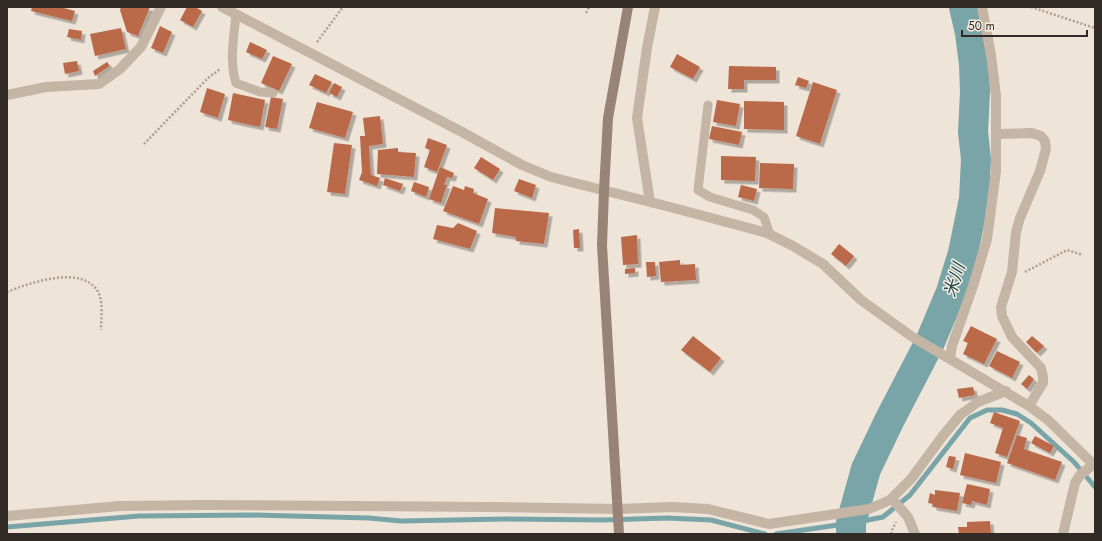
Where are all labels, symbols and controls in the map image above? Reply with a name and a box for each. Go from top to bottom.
scale bar [962,12,1087,38]
text: 50 m [968,17,995,35]
water label: 米川 [937,258,971,300]

